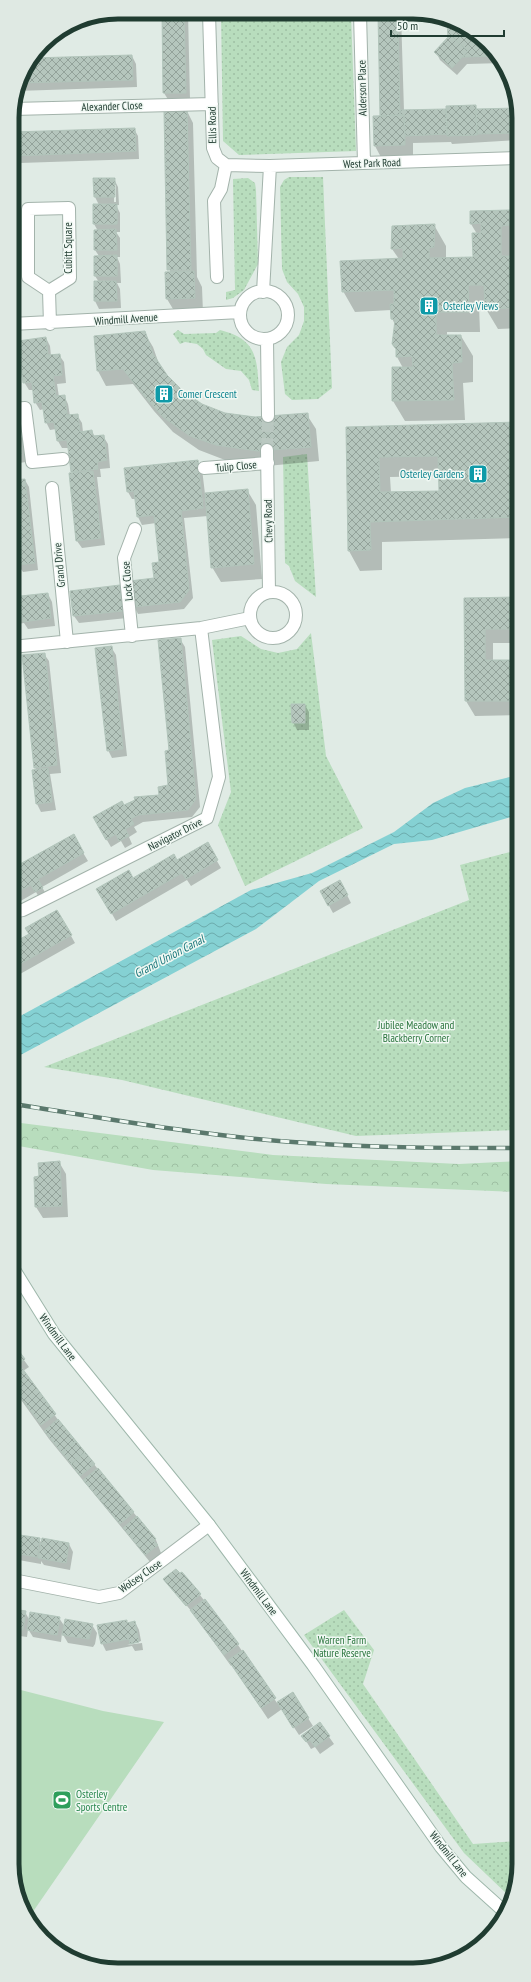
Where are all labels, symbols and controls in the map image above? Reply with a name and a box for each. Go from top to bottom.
scale bar [391,12,504,38]
text: 50 m [397,18,418,33]
street label: Alderson Place [355,59,369,116]
street label: Alexander Close [81,98,143,114]
street label: Ellis Road [205,106,219,144]
street label: West Park Road [343,155,401,171]
street label: Cubitt Square [61,222,75,274]
building icon: Osterley Views [418,295,440,317]
place label: Osterley Views [443,299,498,313]
street label: Windmill Avenue [94,310,159,328]
building icon: Comer Crescent [153,383,175,405]
place label: Comer Crescent [178,387,237,401]
street label: Tulip Close [215,457,258,475]
building icon: Osterley Gardens [467,463,489,485]
place label: Osterley Gardens [400,467,464,481]
street label: Chevy Road [261,499,275,543]
street label: Grand Drive [50,542,68,588]
street label: Lock Close [118,560,136,601]
street label: Navigator Drive [145,814,205,854]
water label: Grand Union Canal [131,931,208,981]
park label: Jubilee Meadow and Blackberry Corner [377,1018,454,1045]
street label: Windmill Lane [36,1311,80,1364]
street label: Wolsey Close [116,1556,165,1596]
street label: Windmill Lane [237,1566,281,1618]
park label: Warren Farm Nature Reserve [313,1633,371,1660]
place label: Osterley Sports Centre [76,1787,128,1814]
sports icon: Osterley Sports Centre [51,1789,73,1811]
street label: Windmill Lane [427,1828,472,1880]

